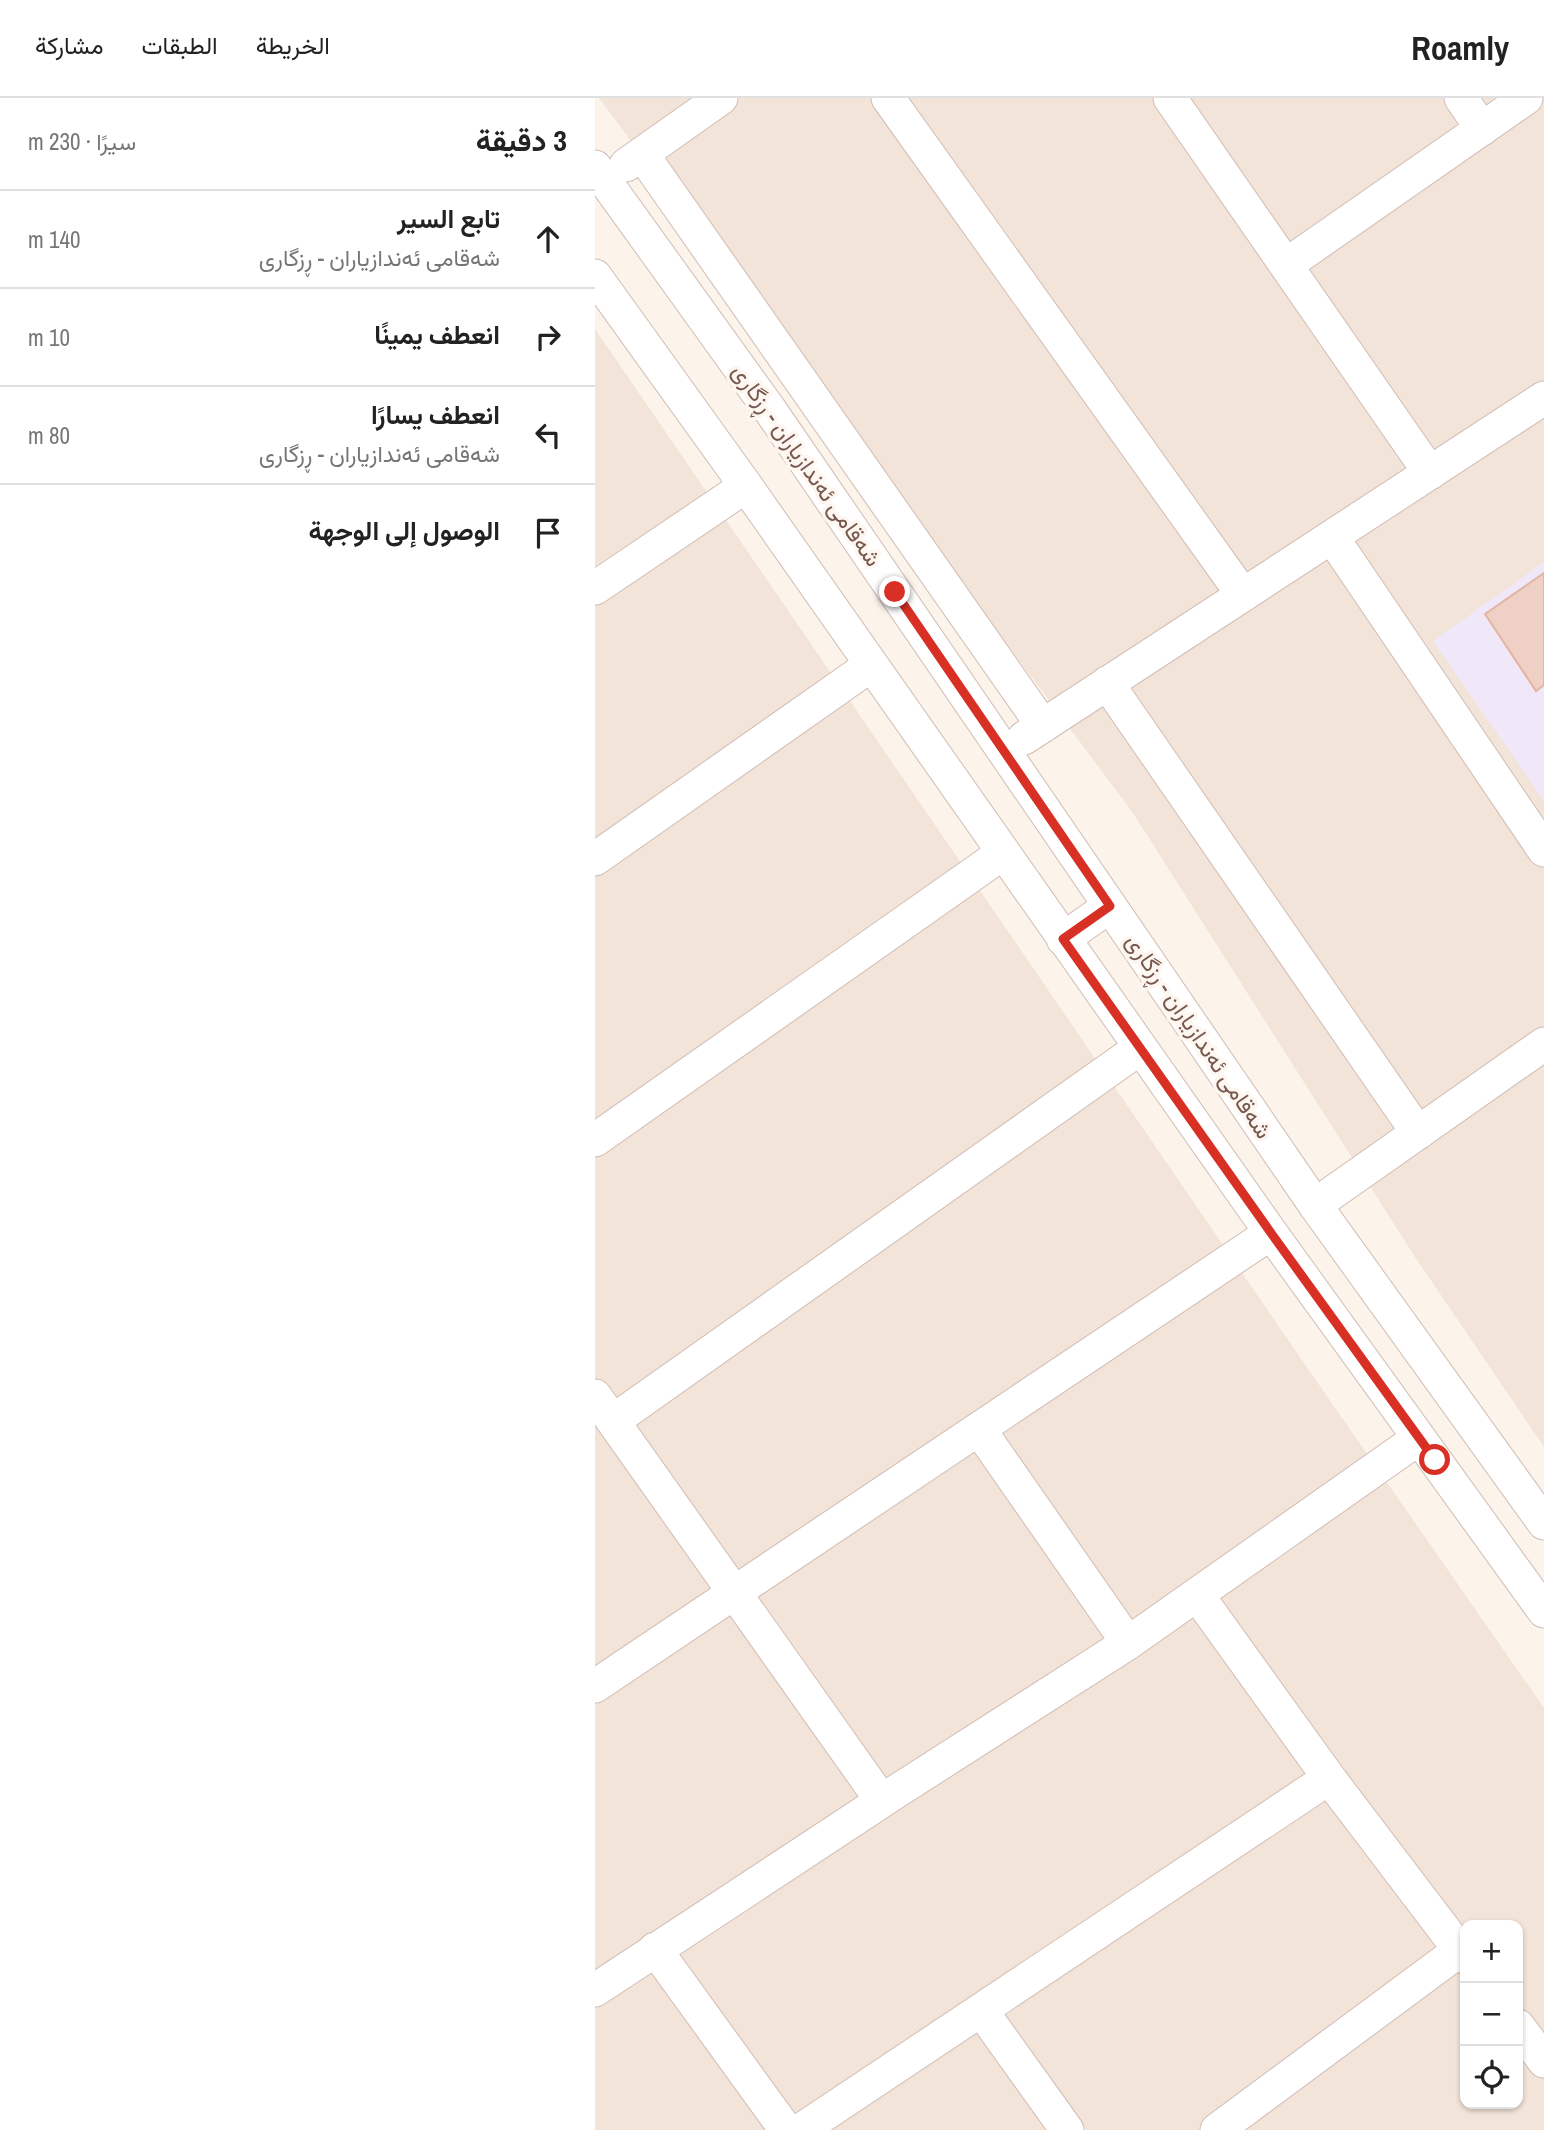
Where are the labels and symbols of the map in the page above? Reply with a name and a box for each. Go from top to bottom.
street label: شەقامی ئەندازیاران - ڕزگاری [722,357,889,575]
route end [879,576,910,607]
street label: شەقامی ئەندازیاران - ڕزگاری [1116,927,1280,1147]
route start [1419,1444,1450,1475]

